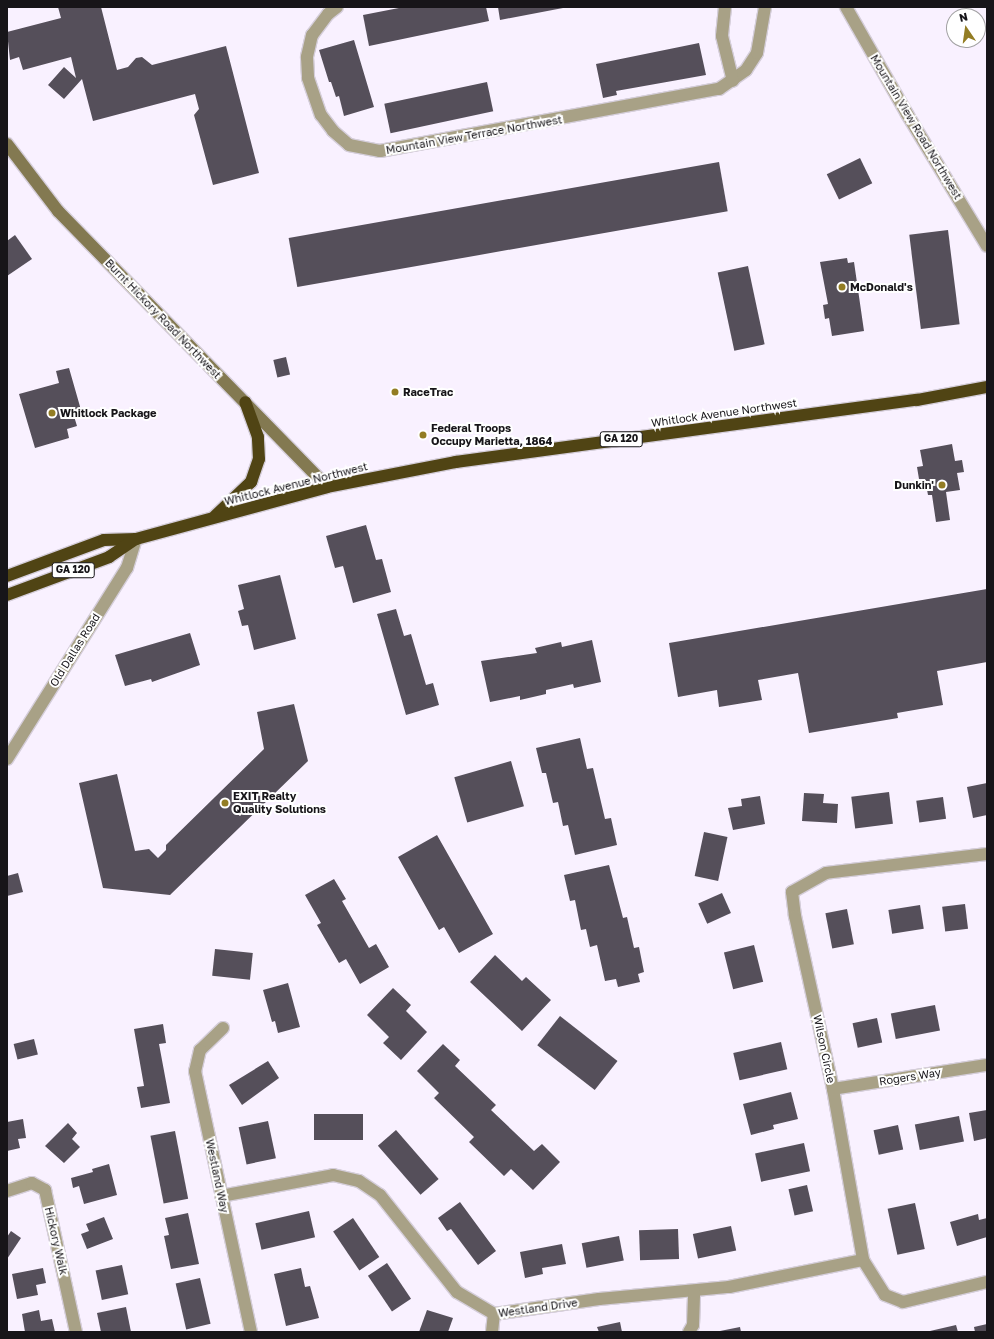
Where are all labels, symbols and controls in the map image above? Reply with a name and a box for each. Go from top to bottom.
north arrow [946,8,986,48]
text: N [958,10,969,24]
street label: Mountain View Road Northwest [868,52,964,202]
street label: Mountain View Terrace Northwest [385,113,563,157]
street label: Burnt Hickory Road Northwest [102,256,224,382]
place label: McDonald's [850,280,913,294]
marker: McDonald's [837,282,847,292]
place label: RaceTrac [403,385,453,399]
marker: RaceTrac [390,387,400,397]
street label: Whitlock Avenue Northwest [650,396,798,430]
place label: Whitlock Package [60,406,157,420]
marker: Whitlock Package [47,408,57,418]
place label: Federal Troops Occupy Marietta, 1864 [431,422,552,448]
marker: Federal Troops Occupy Marietta, 1864 [418,430,428,440]
road number: GA 120 [599,431,643,447]
street label: Whitlock Avenue Northwest [223,460,369,508]
place label: Dunkin' [894,478,934,492]
marker: Dunkin' [937,480,947,490]
road number: GA 120 [51,562,95,578]
street label: Old Dallas Road [47,611,103,689]
place label: EXIT Realty Quality Solutions [233,790,326,816]
marker: EXIT Realty Quality Solutions [220,798,230,808]
street label: Wilson Circle [810,1014,838,1084]
street label: Rogers Way [878,1066,942,1088]
street label: Westland Way [203,1138,231,1214]
street label: Hickory Walk [42,1206,70,1276]
street label: Westland Drive [497,1296,579,1320]

